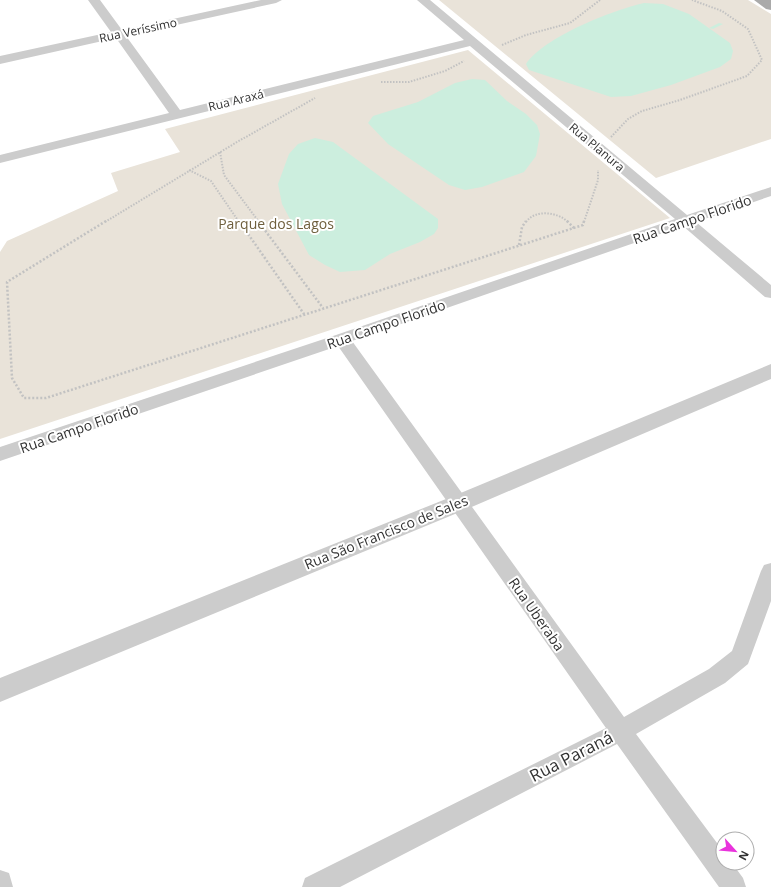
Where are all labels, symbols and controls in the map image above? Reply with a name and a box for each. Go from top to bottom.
street label: Rua Veríssimo [98,13,178,47]
street label: Rua Araxá [206,85,266,115]
street label: Rua Planura [566,119,628,175]
street label: Rua Campo Florido [630,190,754,248]
park label: Parque dos Lagos [218,214,334,233]
street label: Rua Campo Florido [324,295,448,353]
street label: Rua Campo Florido [17,399,141,457]
street label: Rua São Francisco de Sales [301,490,471,574]
street label: Rua Uberaba [505,574,569,654]
street label: Rua Paraná [525,725,617,787]
north arrow [715,831,755,871]
text: N [736,848,753,863]

